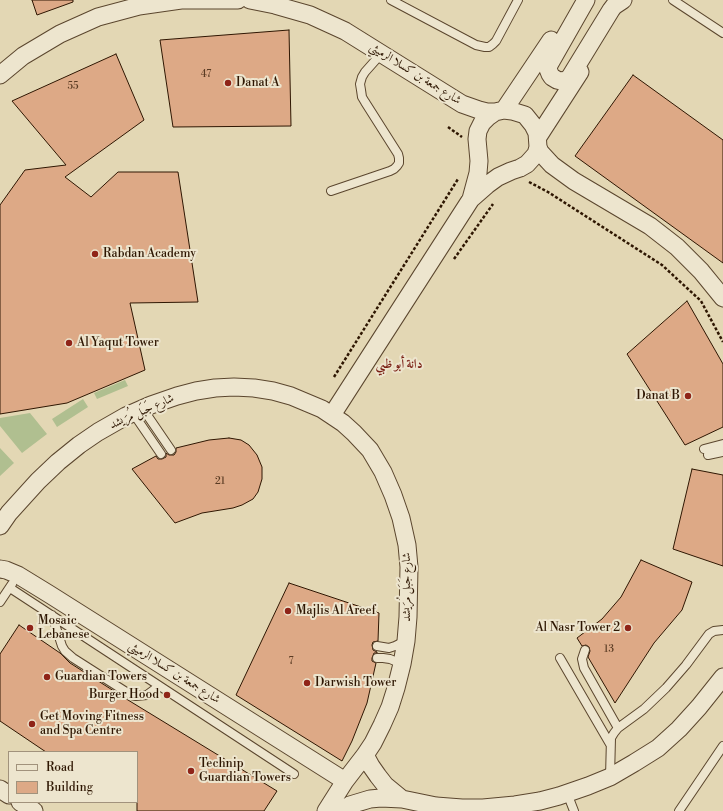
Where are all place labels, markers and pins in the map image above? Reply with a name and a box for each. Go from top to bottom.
place label: Danat A [236,76,280,90]
marker: Danat A [223,78,233,88]
place label: Rabdan Academy [103,247,196,261]
marker: Rabdan Academy [90,249,100,259]
place label: Al Yaqut Tower [77,336,159,350]
marker: Al Yaqut Tower [64,338,74,348]
place label: Danat B [636,389,680,403]
marker: Danat B [683,391,693,401]
place label: Majlis Al Areef [296,604,376,618]
marker: Majlis Al Areef [283,606,293,616]
place label: Mosaic Lebanese [38,614,89,642]
place label: Al Nasr Tower 2 [535,621,620,635]
marker: Mosaic Lebanese [25,623,35,633]
marker: Al Nasr Tower 2 [623,623,633,633]
place label: Guardian Towers [55,670,147,684]
marker: Guardian Towers [42,672,52,682]
place label: Darwish Tower [315,676,396,690]
marker: Darwish Tower [302,678,312,688]
place label: Burger Hood [89,688,159,702]
marker: Burger Hood [162,690,172,700]
place label: Get Moving Fitness and Spa Centre [40,710,144,738]
marker: Get Moving Fitness and Spa Centre [27,719,37,729]
place label: Technip Guardian Towers [199,757,291,785]
marker: Technip Guardian Towers [186,766,196,776]

